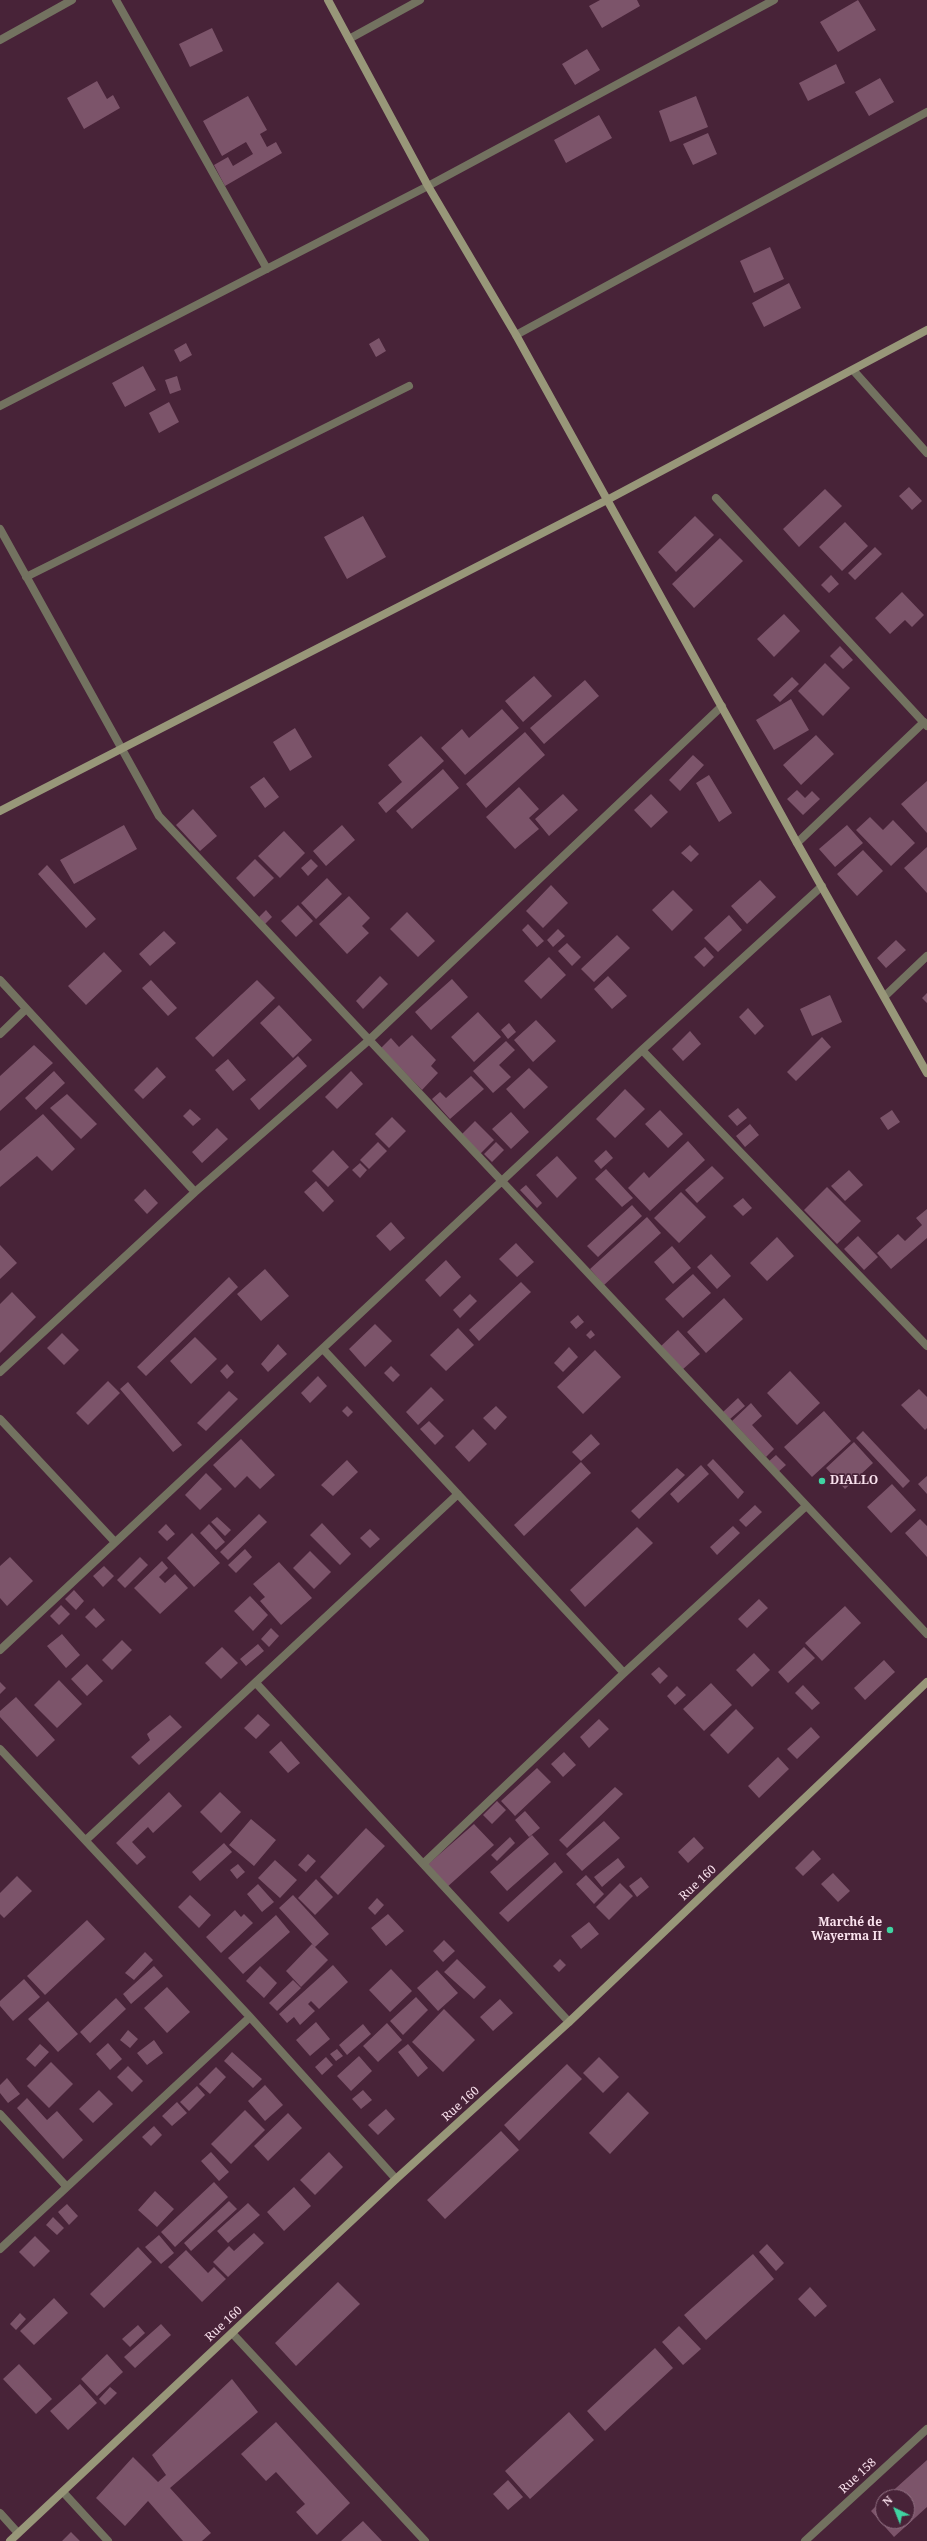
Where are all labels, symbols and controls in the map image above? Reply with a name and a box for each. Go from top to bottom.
place label: DIALLO [830,1474,878,1488]
marker: DIALLO [817,1476,827,1486]
street label: Rue 160 [677,1862,719,1904]
place label: Marché de Wayerma II [811,1916,882,1944]
marker: Marché de Wayerma II [885,1925,895,1935]
street label: Rue 160 [439,2084,483,2124]
street label: Rue 160 [203,2303,245,2345]
street label: Rue 158 [837,2455,879,2497]
north arrow [875,2489,915,2529]
text: N [879,2492,895,2509]

